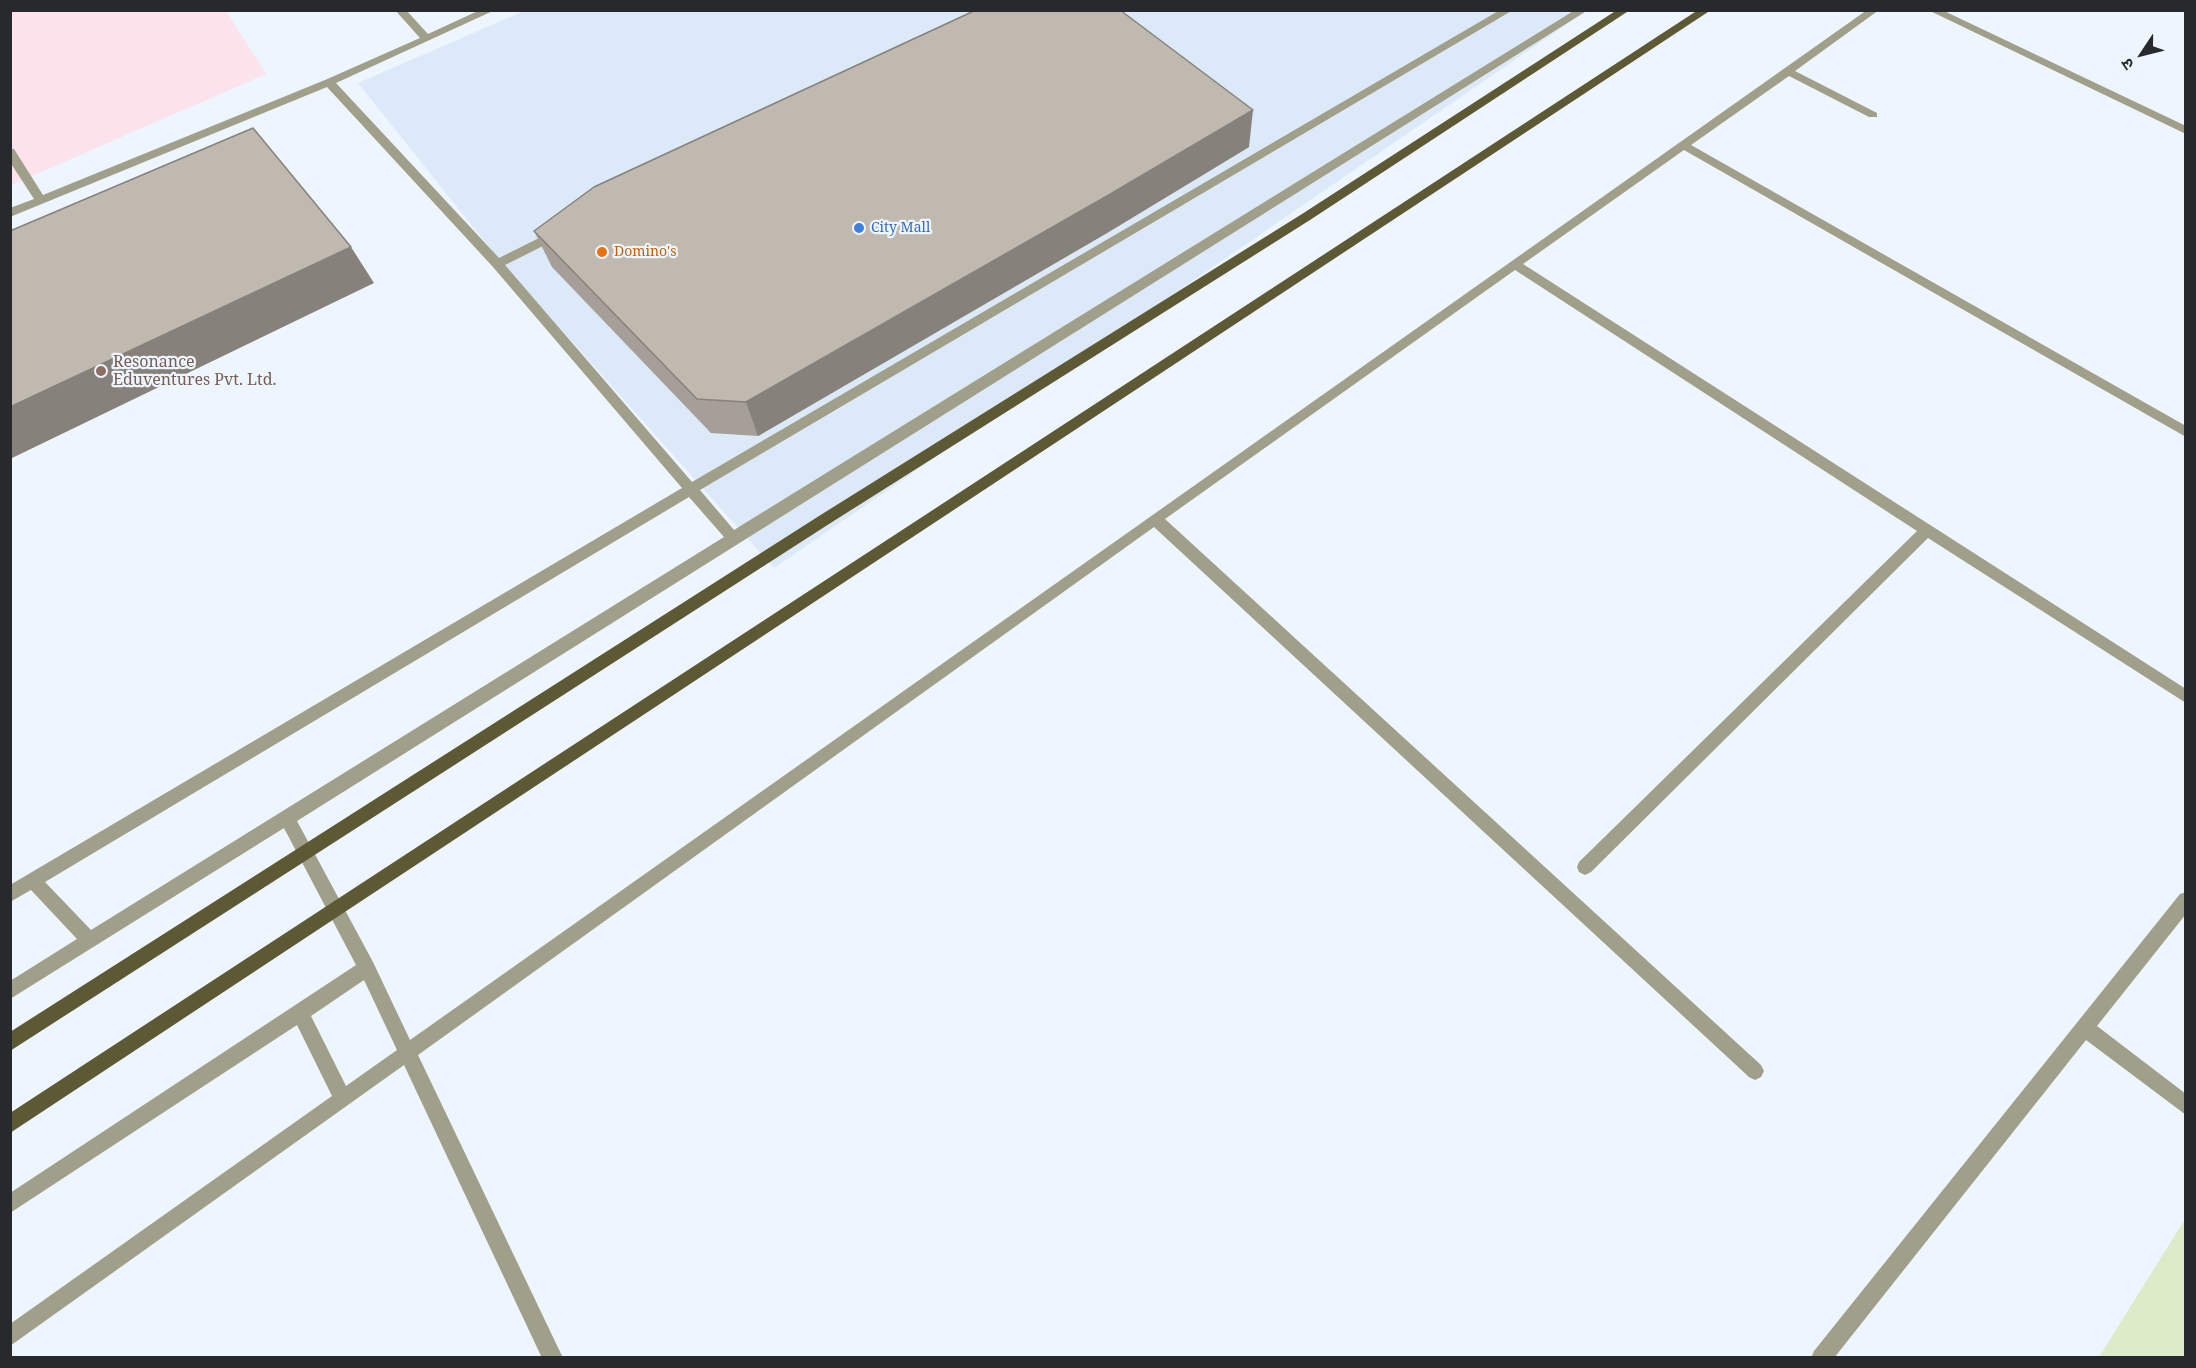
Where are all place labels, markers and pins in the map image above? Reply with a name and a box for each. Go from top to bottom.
place label: City Mall [871,220,930,236]
marker: City Mall [852,221,866,235]
place label: Domino's [614,244,676,260]
marker: Domino's [595,245,609,259]
place label: Resonance Eduventures Pvt. Ltd. [113,352,277,390]
marker: Resonance Eduventures Pvt. Ltd. [94,364,108,378]

